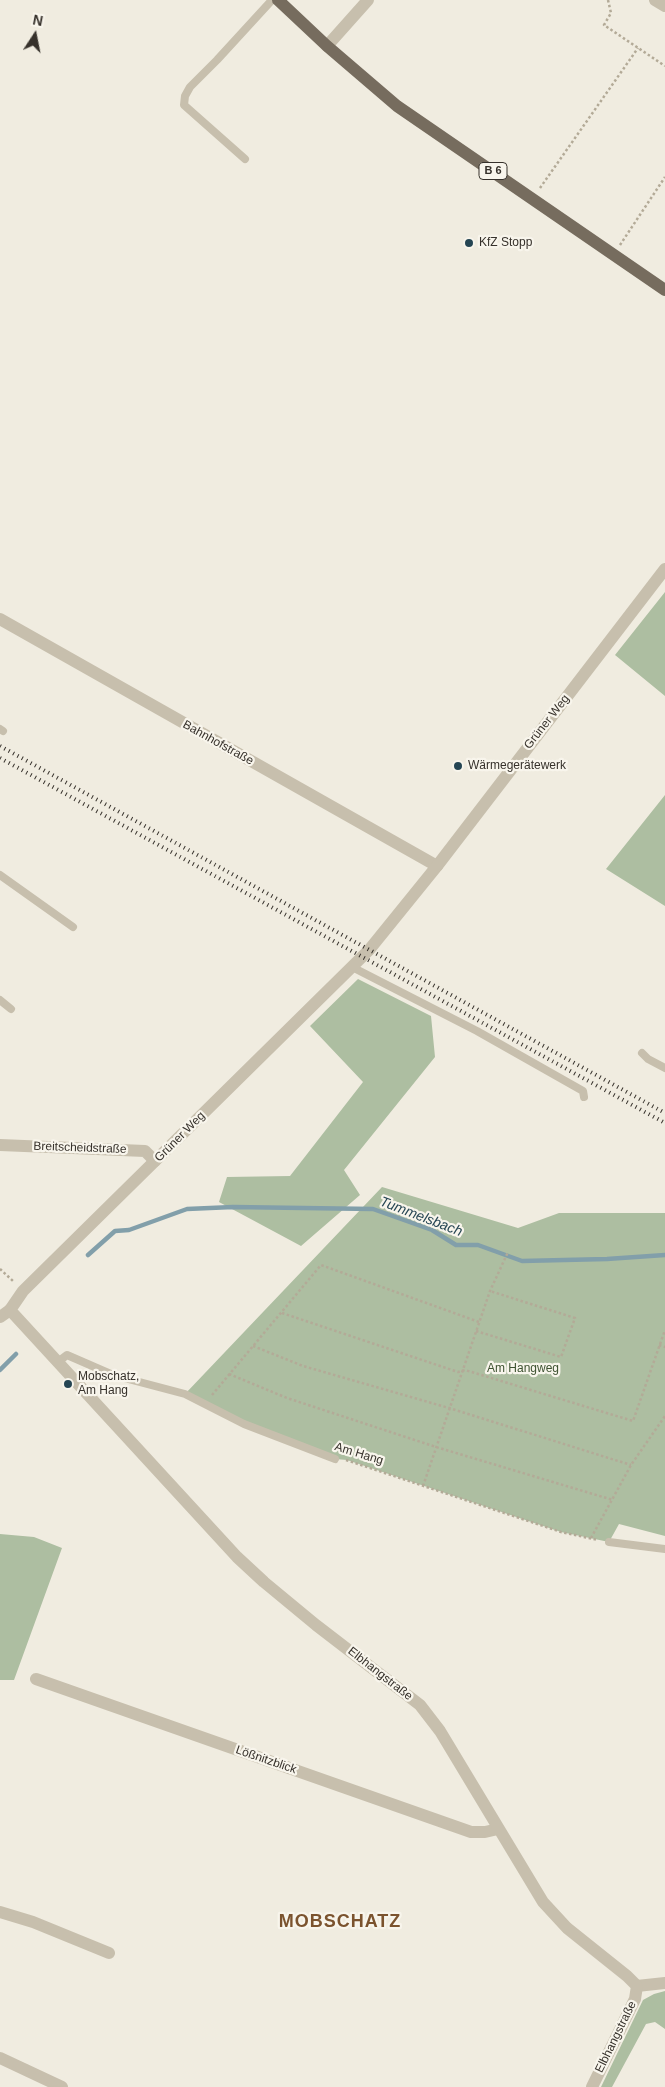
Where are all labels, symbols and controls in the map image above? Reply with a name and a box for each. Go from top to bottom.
north arrow [10,10,60,60]
text: N [31,11,44,29]
road number: B 6 [479,162,507,180]
place label: KfZ Stopp [479,236,532,250]
marker: KfZ Stopp [463,237,475,249]
street label: Grüner Weg [521,692,573,752]
street label: Bahnhofstraße [180,718,256,768]
place label: Wärmegerätewerk [468,759,566,773]
marker: Wärmegerätewerk [452,760,464,772]
street label: Grüner Weg [152,1109,208,1165]
street label: Breitscheidstraße [33,1139,127,1157]
water label: Tummelsbach [377,1194,465,1240]
park label: Am Hangweg [487,1362,559,1376]
place label: Mobschatz, Am Hang [78,1370,139,1398]
marker: Mobschatz, Am Hang [62,1378,74,1390]
street label: Am Hang [333,1440,385,1468]
street label: Elbhangstraße [345,1644,415,1704]
street label: Lößnitzblick [234,1743,298,1777]
district label: MOBSCHATZ [278,1911,402,1933]
street label: Elbhangstraße [592,1999,640,2075]

